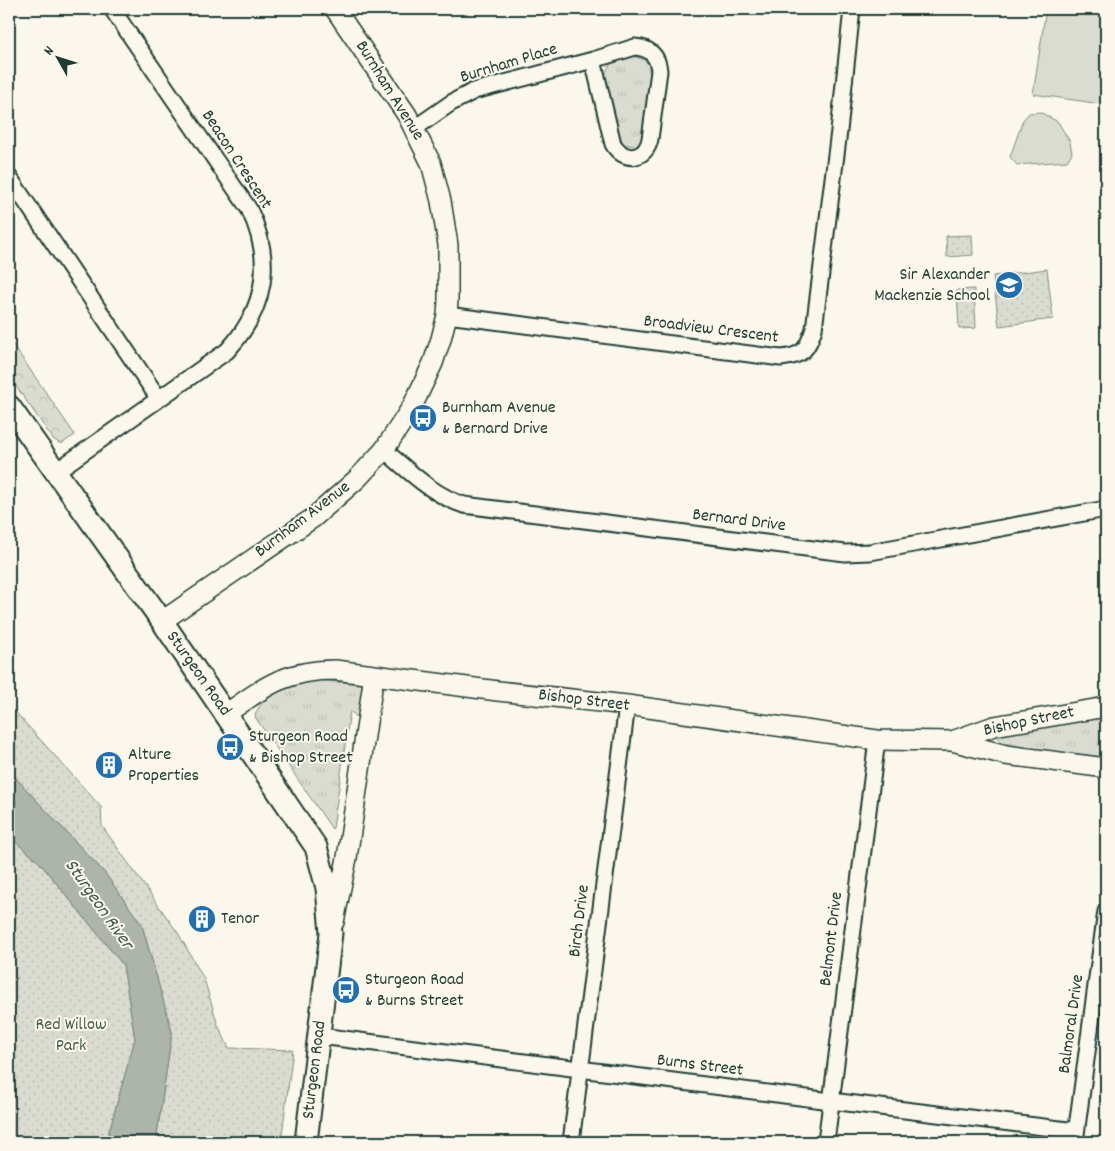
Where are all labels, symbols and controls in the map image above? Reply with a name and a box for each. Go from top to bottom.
north arrow [32,32,82,82]
street label: Burnham Avenue [348,36,430,146]
street label: Burnham Place [457,37,561,91]
text: N [40,42,59,60]
street label: Beacon Crescent [195,105,278,215]
place label: Sir Alexander Mackenzie School [874,263,991,309]
school or university icon: Sir Alexander Mackenzie School [994,270,1024,300]
street label: Broadview Crescent [642,309,780,351]
place label: Burnham Avenue & Bernard Drive [442,396,556,442]
bus stop icon: Burnham Avenue & Bernard Drive [408,403,438,433]
street label: Burnham Avenue [250,476,356,564]
street label: Bernard Drive [691,503,787,539]
street label: Sturgeon Road [159,626,237,722]
street label: Bishop Street [537,683,631,719]
street label: Bishop Street [981,700,1077,744]
place label: Sturgeon Road & Bishop Street [249,725,353,771]
bus stop icon: Sturgeon Road & Bishop Street [215,732,245,762]
place label: Alture Properties [128,743,199,789]
building icon: Alture Properties [94,750,124,780]
water label: Sturgeon River [57,854,140,957]
street label: Birch Drive [563,883,597,959]
street label: Belmont Drive [814,890,850,988]
building icon: Tenor [187,904,217,934]
place label: Tenor [221,907,259,932]
place label: Sturgeon Road & Burns Street [365,968,464,1014]
street label: Balmoral Drive [1053,973,1091,1075]
bus stop icon: Sturgeon Road & Burns Street [331,975,361,1005]
park label: Red Willow Park [35,1013,107,1059]
street label: Sturgeon Road [297,1019,333,1121]
street label: Burns Street [655,1048,745,1084]

